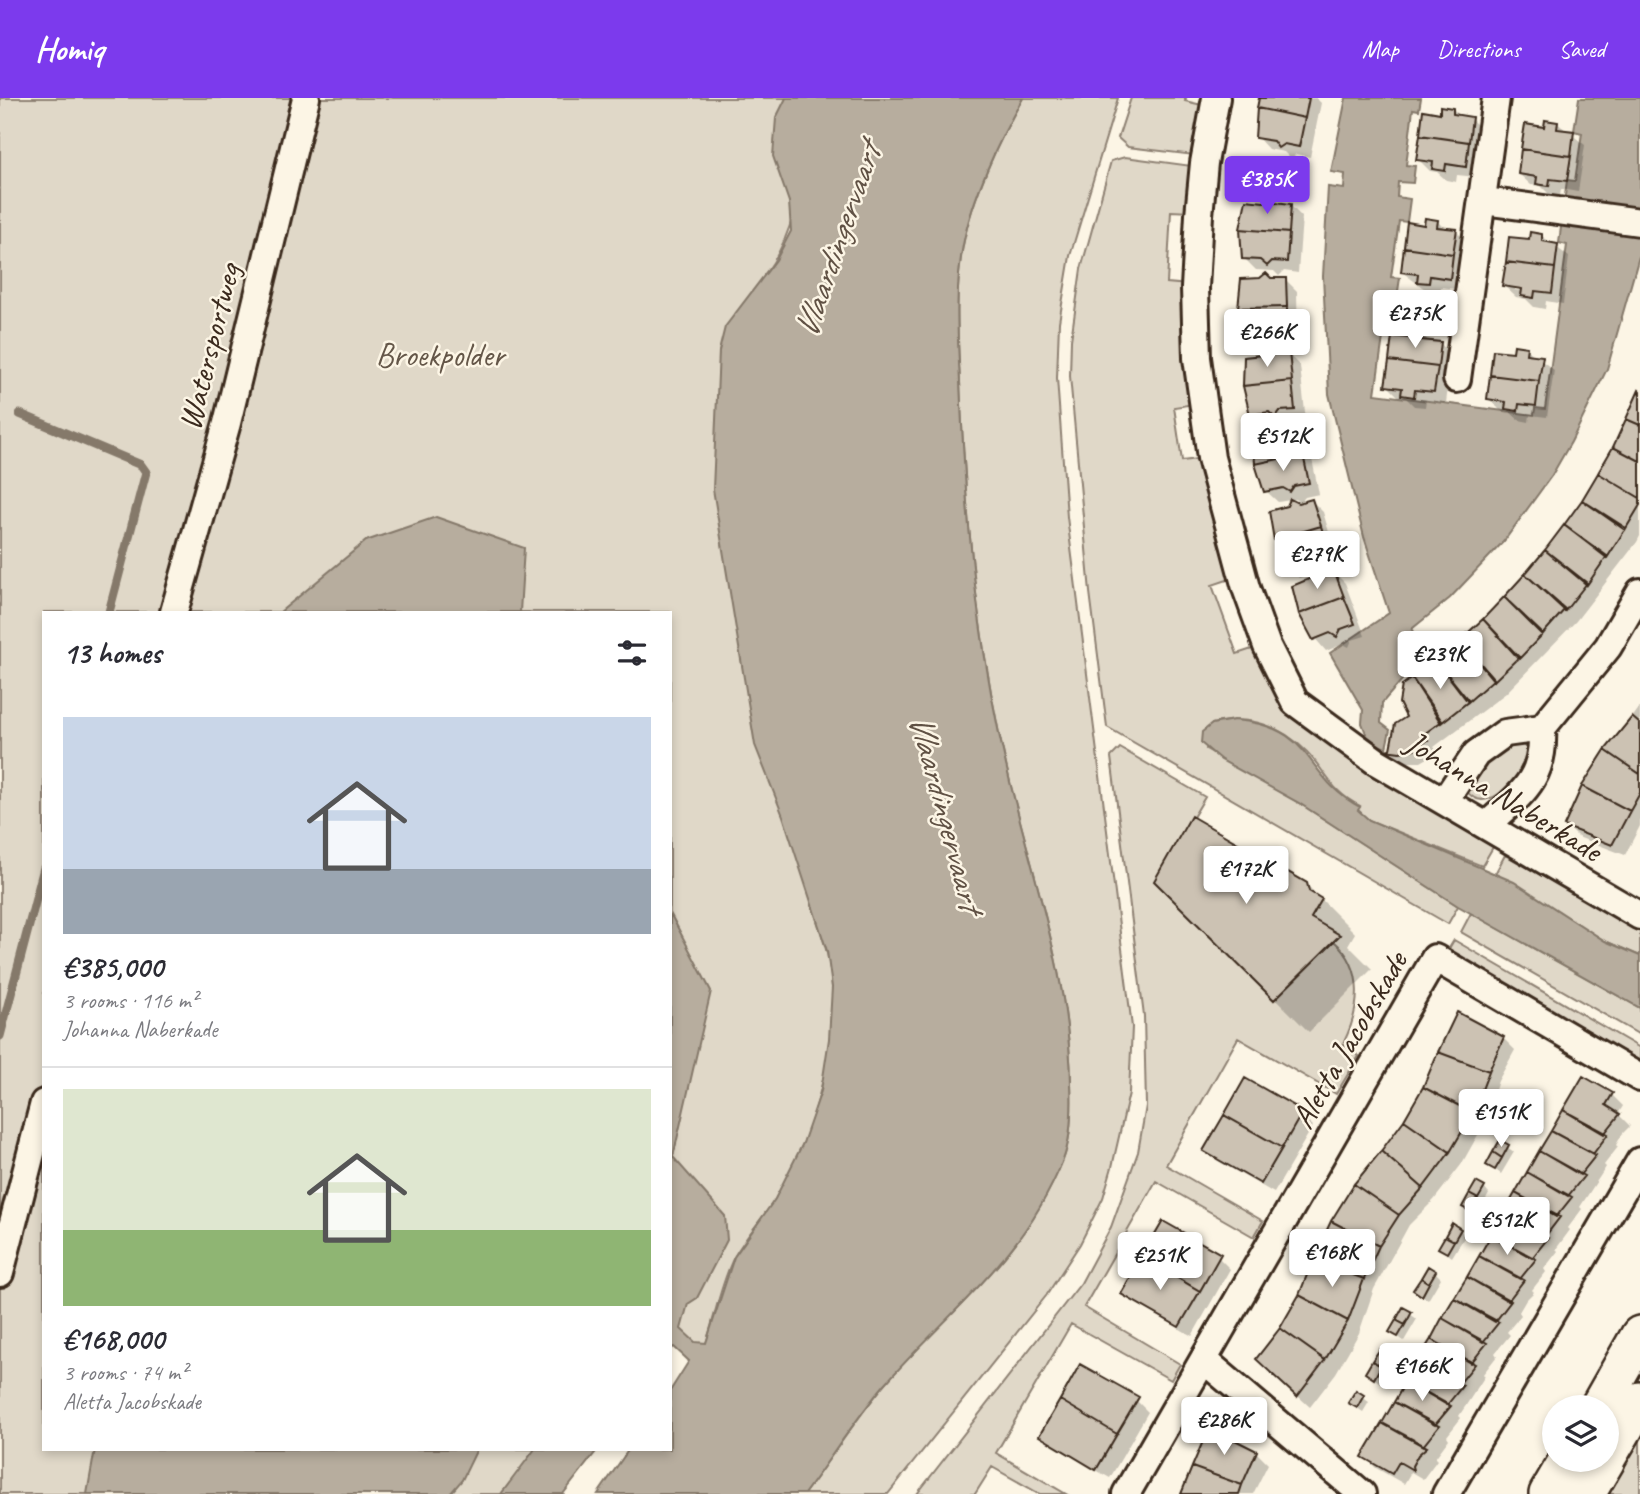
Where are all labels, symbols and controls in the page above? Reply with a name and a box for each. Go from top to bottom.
text: Homiq [35,28,104,70]
text: Map [1362,34,1399,64]
text: Directions [1437,34,1520,64]
text: Saved [1558,34,1605,64]
water label: Vlaardingervaart [783,130,894,344]
pin: €385K [1218,156,1316,216]
text: €385K [1241,164,1293,193]
street label: Watersportweg [168,258,250,434]
pin: €275K [1366,290,1464,350]
text: €275K [1389,298,1441,327]
pin: €266K [1218,310,1316,369]
text: €266K [1240,317,1294,346]
park label: Broekpolder [376,334,507,376]
pin: €512K [1234,414,1332,473]
text: €512K [1257,421,1309,450]
pin: €279K [1268,532,1366,591]
text: €279K [1291,539,1343,568]
pin: €239K [1391,632,1489,691]
text: 13 homes [63,634,161,672]
icon: filters [613,634,651,672]
text: €239K [1414,639,1466,668]
water label: Vlaardingervaart [898,709,996,923]
street label: Johanna Naberkade [1396,720,1612,872]
icon: home [294,763,420,889]
pin: €172K [1197,846,1295,906]
text: €172K [1220,854,1273,883]
street label: Aletta Jacobskade [1281,942,1418,1136]
text: €385,000 [63,948,163,986]
text: 3 rooms · 116 m² [63,986,198,1015]
text: Johanna Naberkade [63,1015,217,1044]
pin: €151K [1452,1090,1550,1149]
text: €151K [1475,1097,1527,1126]
icon: home [294,1135,420,1261]
pin: €512K [1458,1198,1556,1257]
text: €512K [1481,1205,1533,1234]
pin: €168K [1283,1230,1381,1289]
pin: €251K [1111,1232,1209,1292]
text: €168K [1305,1237,1359,1266]
text: €251K [1134,1240,1186,1269]
text: €168,000 [63,1320,164,1358]
pin: €166K [1373,1344,1471,1403]
text: €166K [1395,1351,1449,1380]
text: 3 rooms · 74 m² [63,1358,187,1387]
text: Aletta Jacobskade [63,1387,201,1416]
map controls [1542,1395,1619,1472]
button: layers [1542,1395,1619,1472]
pin: €286K [1175,1398,1273,1457]
text: €286K [1197,1405,1251,1434]

